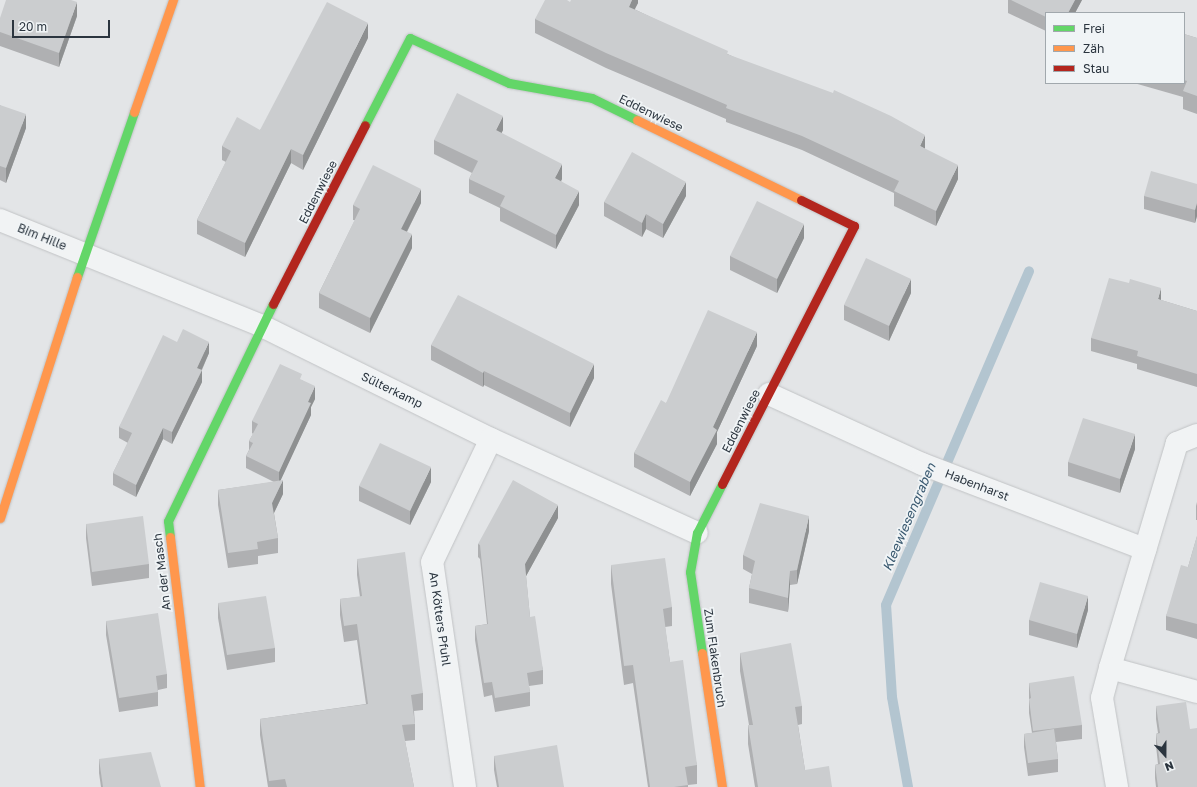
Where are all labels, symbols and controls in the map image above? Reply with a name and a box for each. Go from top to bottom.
scale bar [14,12,112,38]
legend [1045,12,1185,84]
text: 20 m [19,19,47,34]
text: Frei [1083,21,1105,36]
text: Zäh [1083,41,1104,56]
text: Stau [1083,61,1109,76]
street label: Eddenwiese [617,91,685,135]
street label: Eddenwiese [296,158,340,226]
street label: Bim Hille [15,221,69,253]
street label: Sülterkamp [359,369,425,411]
street label: Eddenwiese [719,387,763,455]
water label: Kleewiesengraben [879,461,939,573]
street label: Habenharst [943,466,1011,504]
street label: An der Masch [150,533,174,611]
street label: An Kötters Pfuhl [426,571,454,667]
street label: Zum Flakenbruch [701,608,729,708]
north arrow [1145,735,1185,775]
text: N [1163,759,1176,774]

